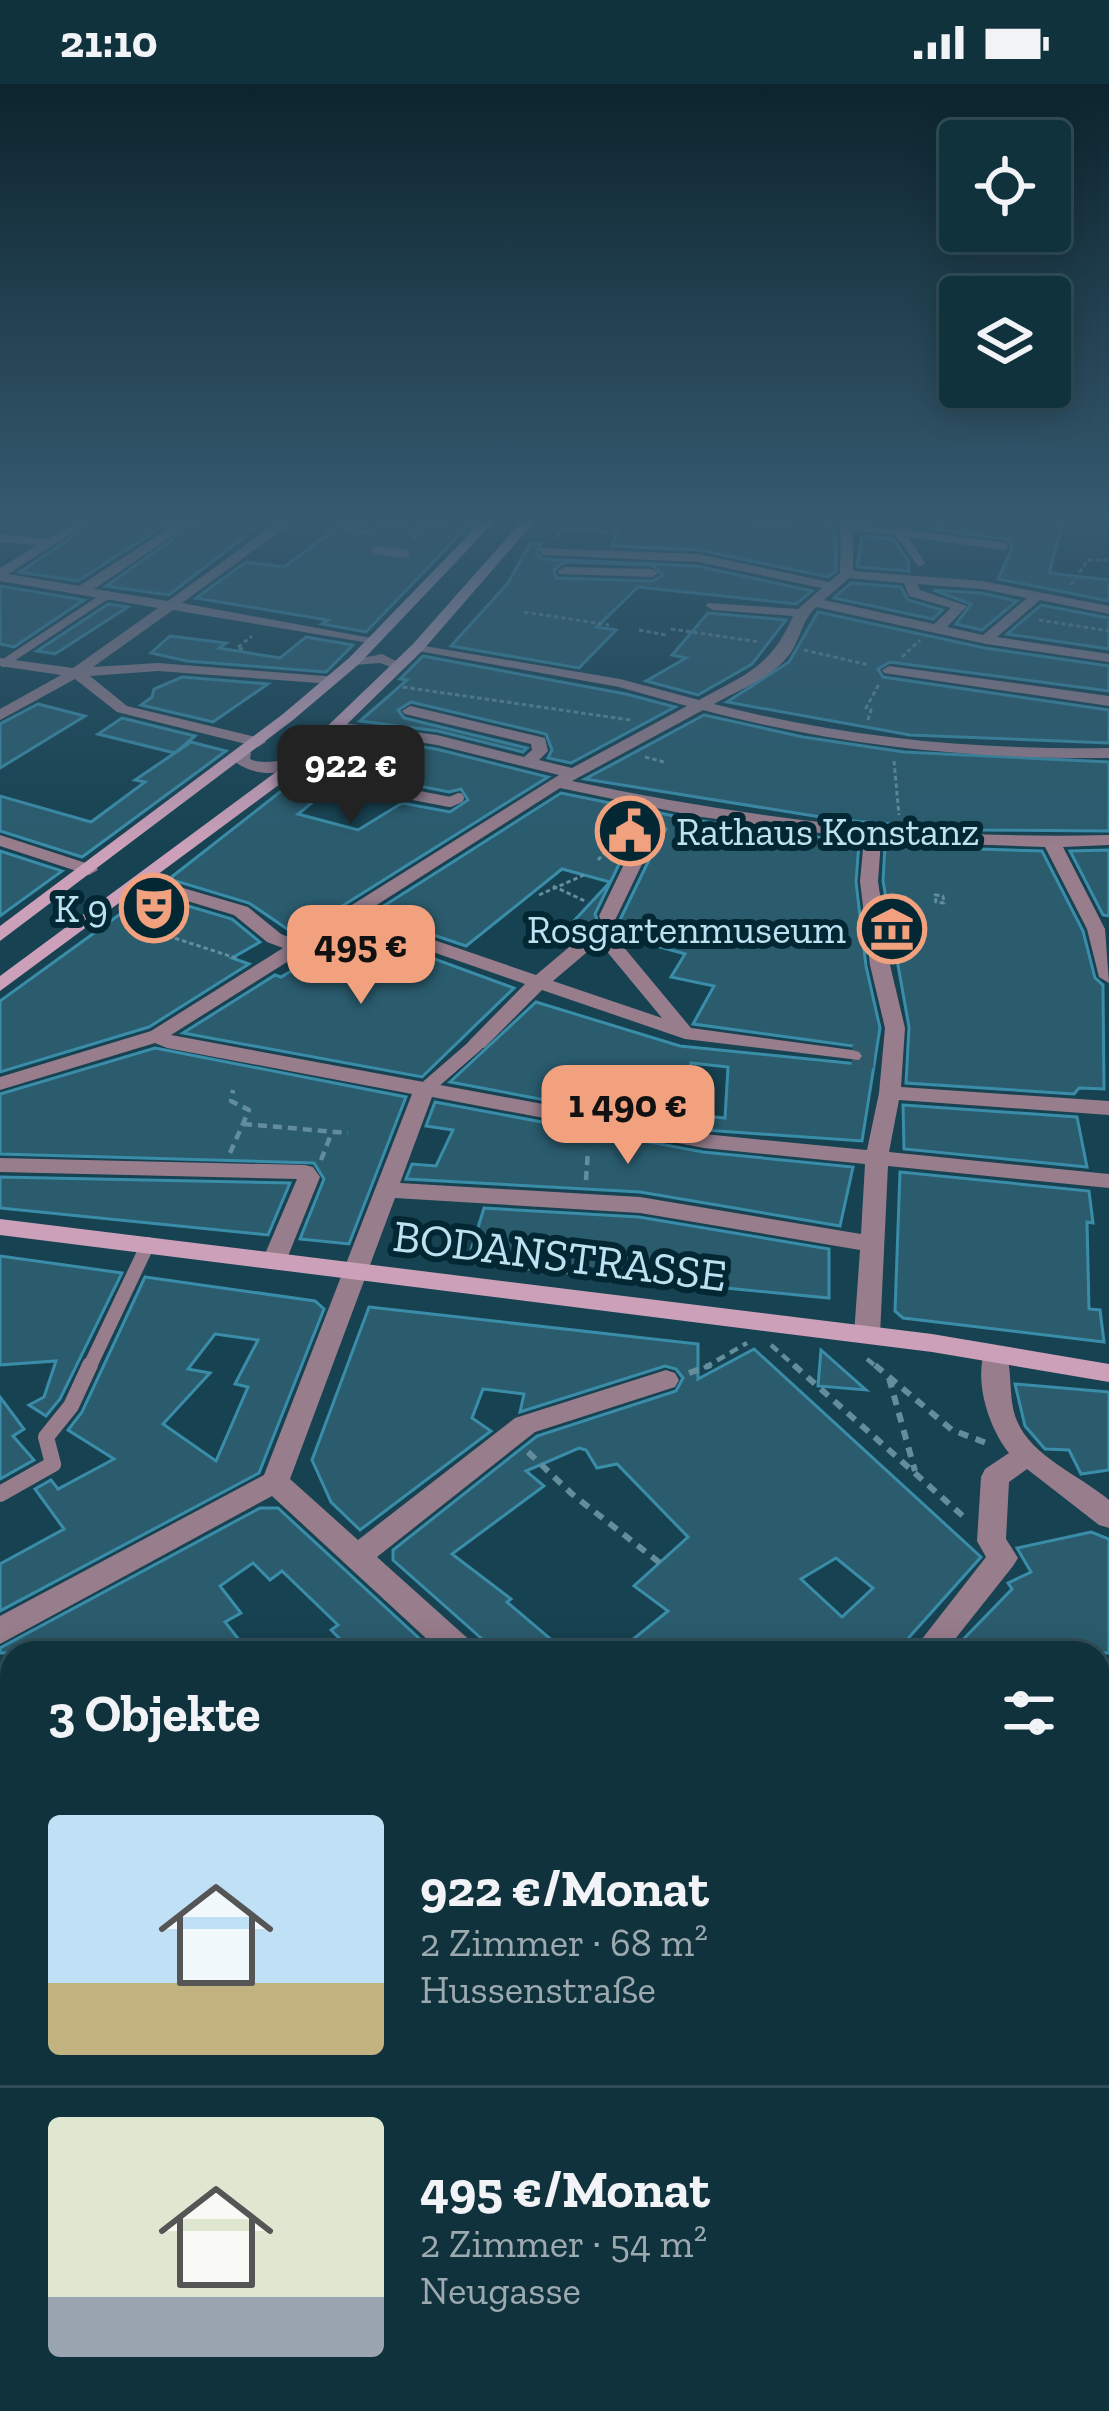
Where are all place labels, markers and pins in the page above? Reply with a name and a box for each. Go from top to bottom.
pin: 922 € [267,725,435,827]
public building icon: Rathaus Konstanz [595,796,665,866]
place label: Rathaus Konstanz [676,808,979,855]
theatre icon: K 9 [119,873,189,943]
place label: K 9 [54,885,108,932]
museum icon: Rosgartenmuseum [857,894,927,964]
pin: 495 € [277,905,445,1007]
place label: Rosgartenmuseum [527,906,846,953]
pin: 1 490 € [517,1065,739,1167]

